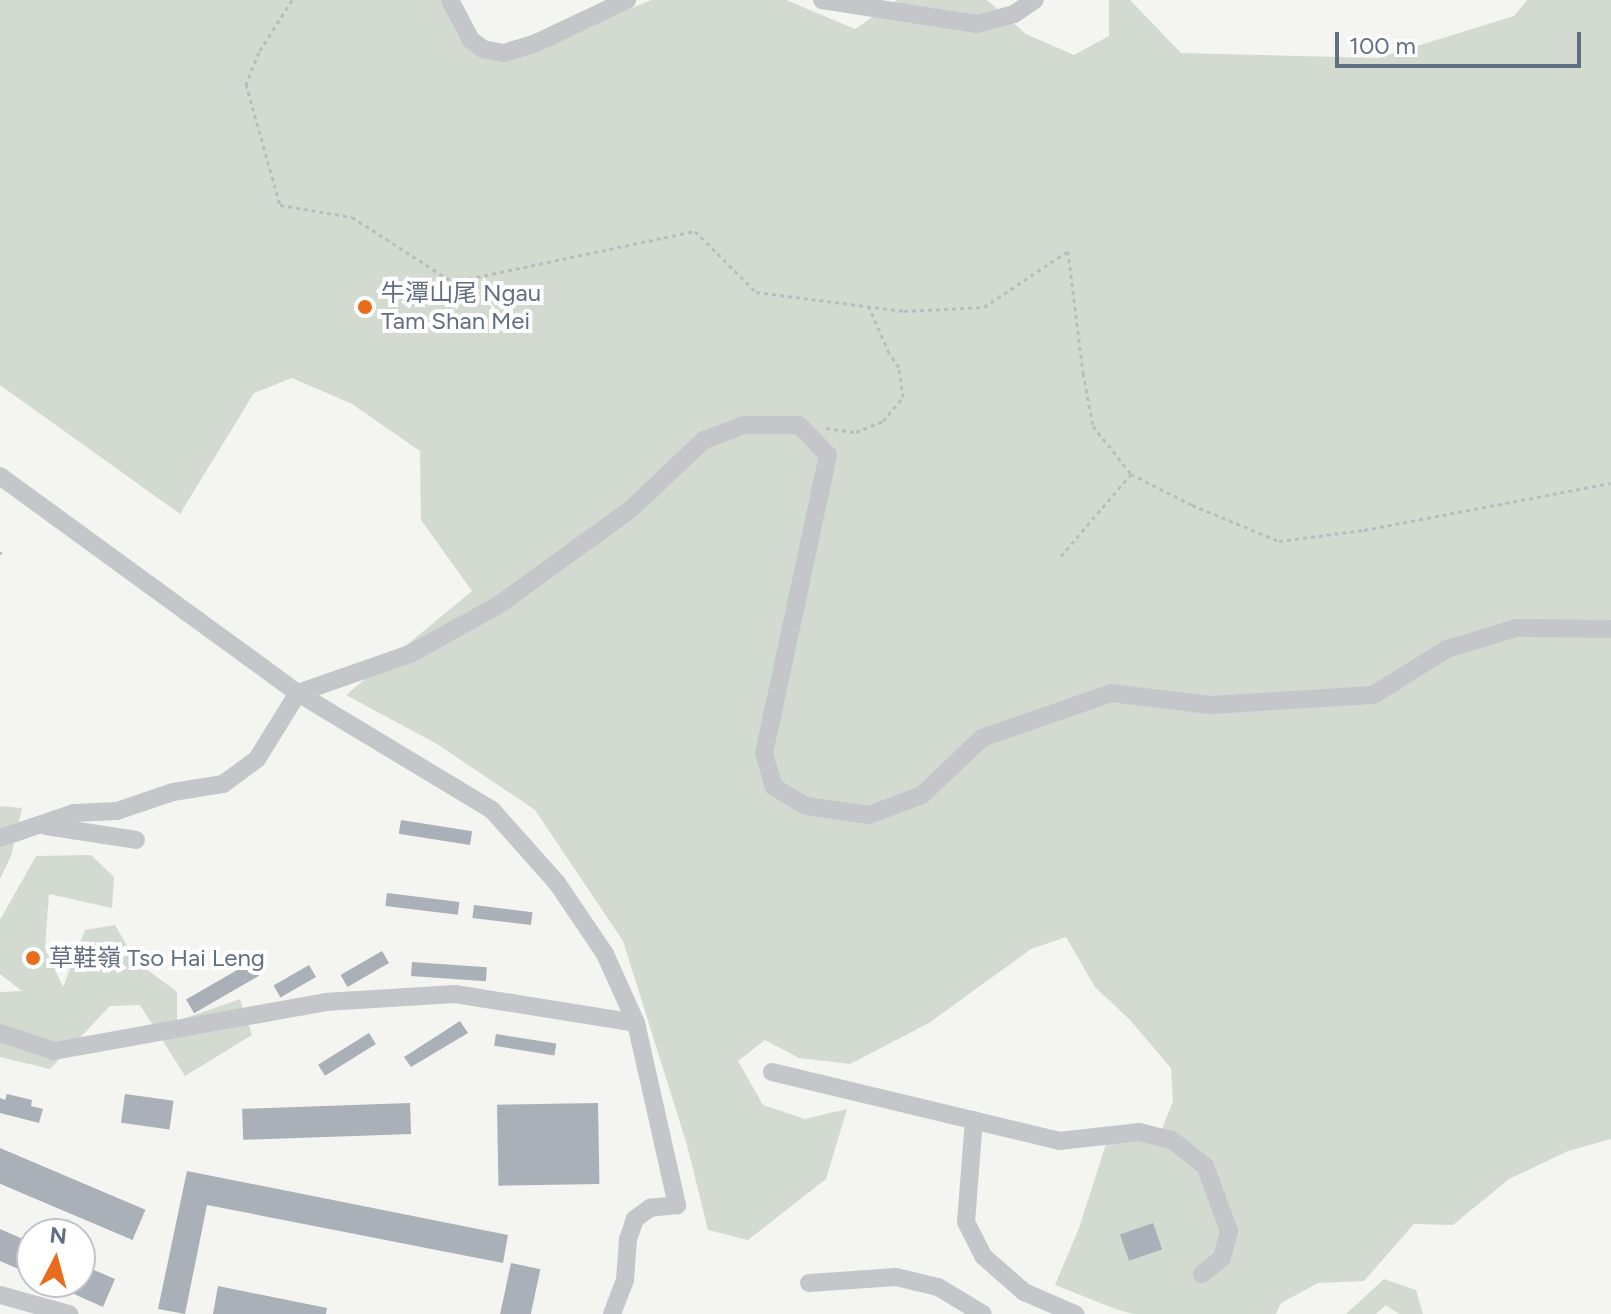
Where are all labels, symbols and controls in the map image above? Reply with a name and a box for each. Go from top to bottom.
scale bar [1339,16,1585,66]
text: 100 m [1349,31,1416,60]
place label: 牛潭山尾 Ngau Tam Shan Mei [381,279,541,335]
marker: 牛潭山尾 Ngau Tam Shan Mei [356,298,374,316]
place label: 草鞋嶺 Tso Hai Leng [49,944,265,972]
marker: 草鞋嶺 Tso Hai Leng [24,949,42,967]
north arrow [16,1218,96,1298]
text: N [48,1221,68,1250]

